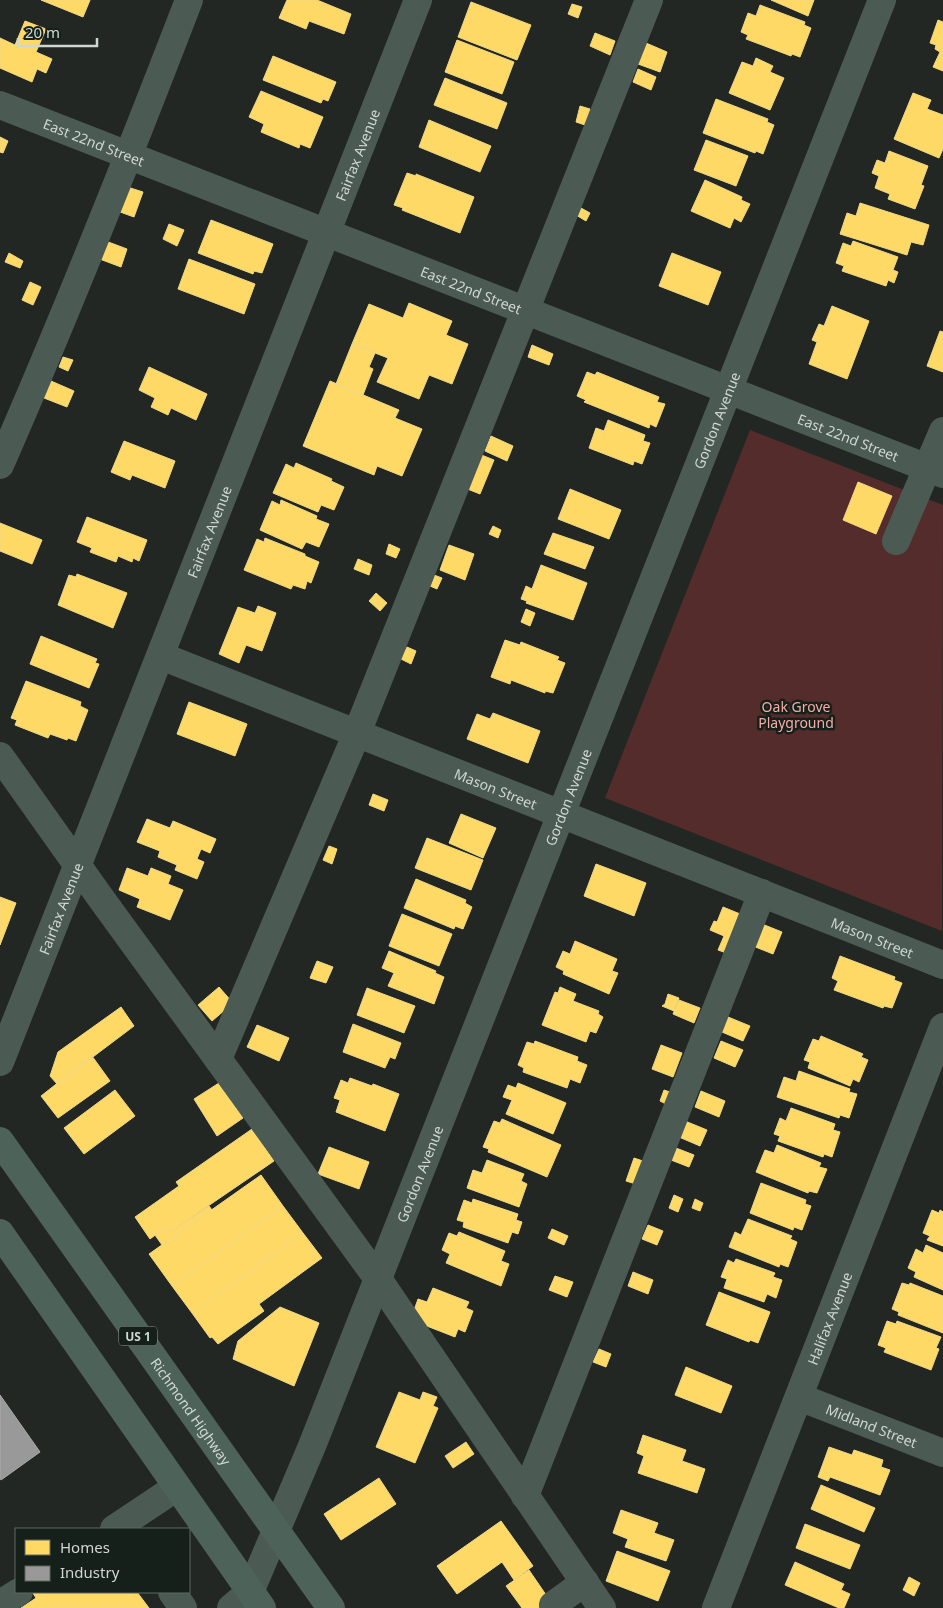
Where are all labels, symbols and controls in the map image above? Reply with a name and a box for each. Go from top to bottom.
scale bar [18,15,96,47]
text: 20 m [25,22,60,42]
street label: Fairfax Avenue [330,106,384,204]
street label: East 22nd Street [41,113,147,170]
street label: East 22nd Street [418,261,525,318]
street label: Gordon Avenue [689,369,744,472]
street label: East 22nd Street [795,409,902,465]
street label: Fairfax Avenue [182,483,235,580]
park label: Oak Grove Playground [758,697,834,732]
street label: Gordon Avenue [540,746,596,848]
street label: Mason Street [452,763,540,813]
street label: Fairfax Avenue [34,860,87,957]
street label: Mason Street [828,912,917,962]
street label: Gordon Avenue [392,1122,447,1225]
street label: Halifax Avenue [802,1269,856,1368]
road number: US 1 [119,1326,157,1345]
street label: Richmond Highway [147,1354,237,1469]
street label: Midland Street [823,1399,920,1452]
legend [15,1528,190,1593]
text: Homes [60,1537,110,1557]
text: Industry [60,1562,120,1582]

